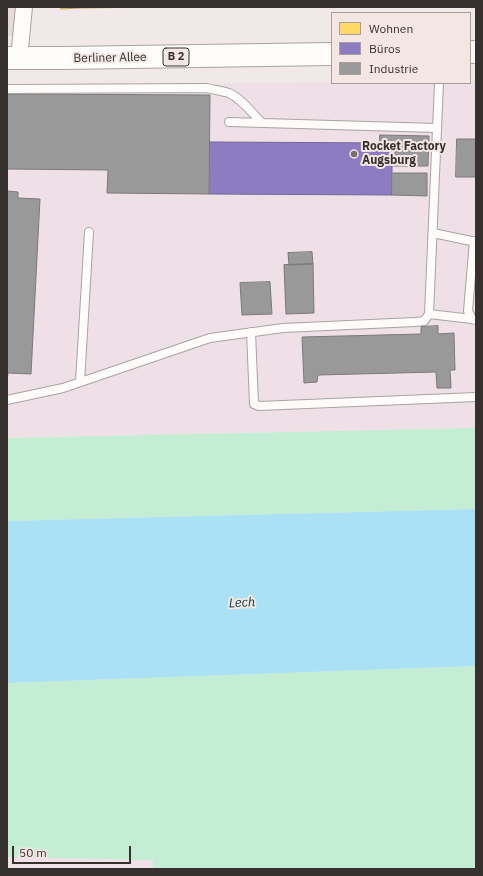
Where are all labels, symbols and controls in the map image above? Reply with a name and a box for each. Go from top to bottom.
legend [331,12,471,84]
text: Wohnen [369,21,413,36]
text: Büros [369,41,401,56]
road number: B 2 [163,48,189,66]
street label: Berliner Allee [73,50,147,66]
text: Industrie [369,61,418,76]
place label: Rocket Factory Augsburg [362,140,446,168]
marker: Rocket Factory Augsburg [349,149,359,159]
water label: Lech [228,595,256,611]
scale bar [14,838,133,864]
text: 50 m [19,845,47,860]

